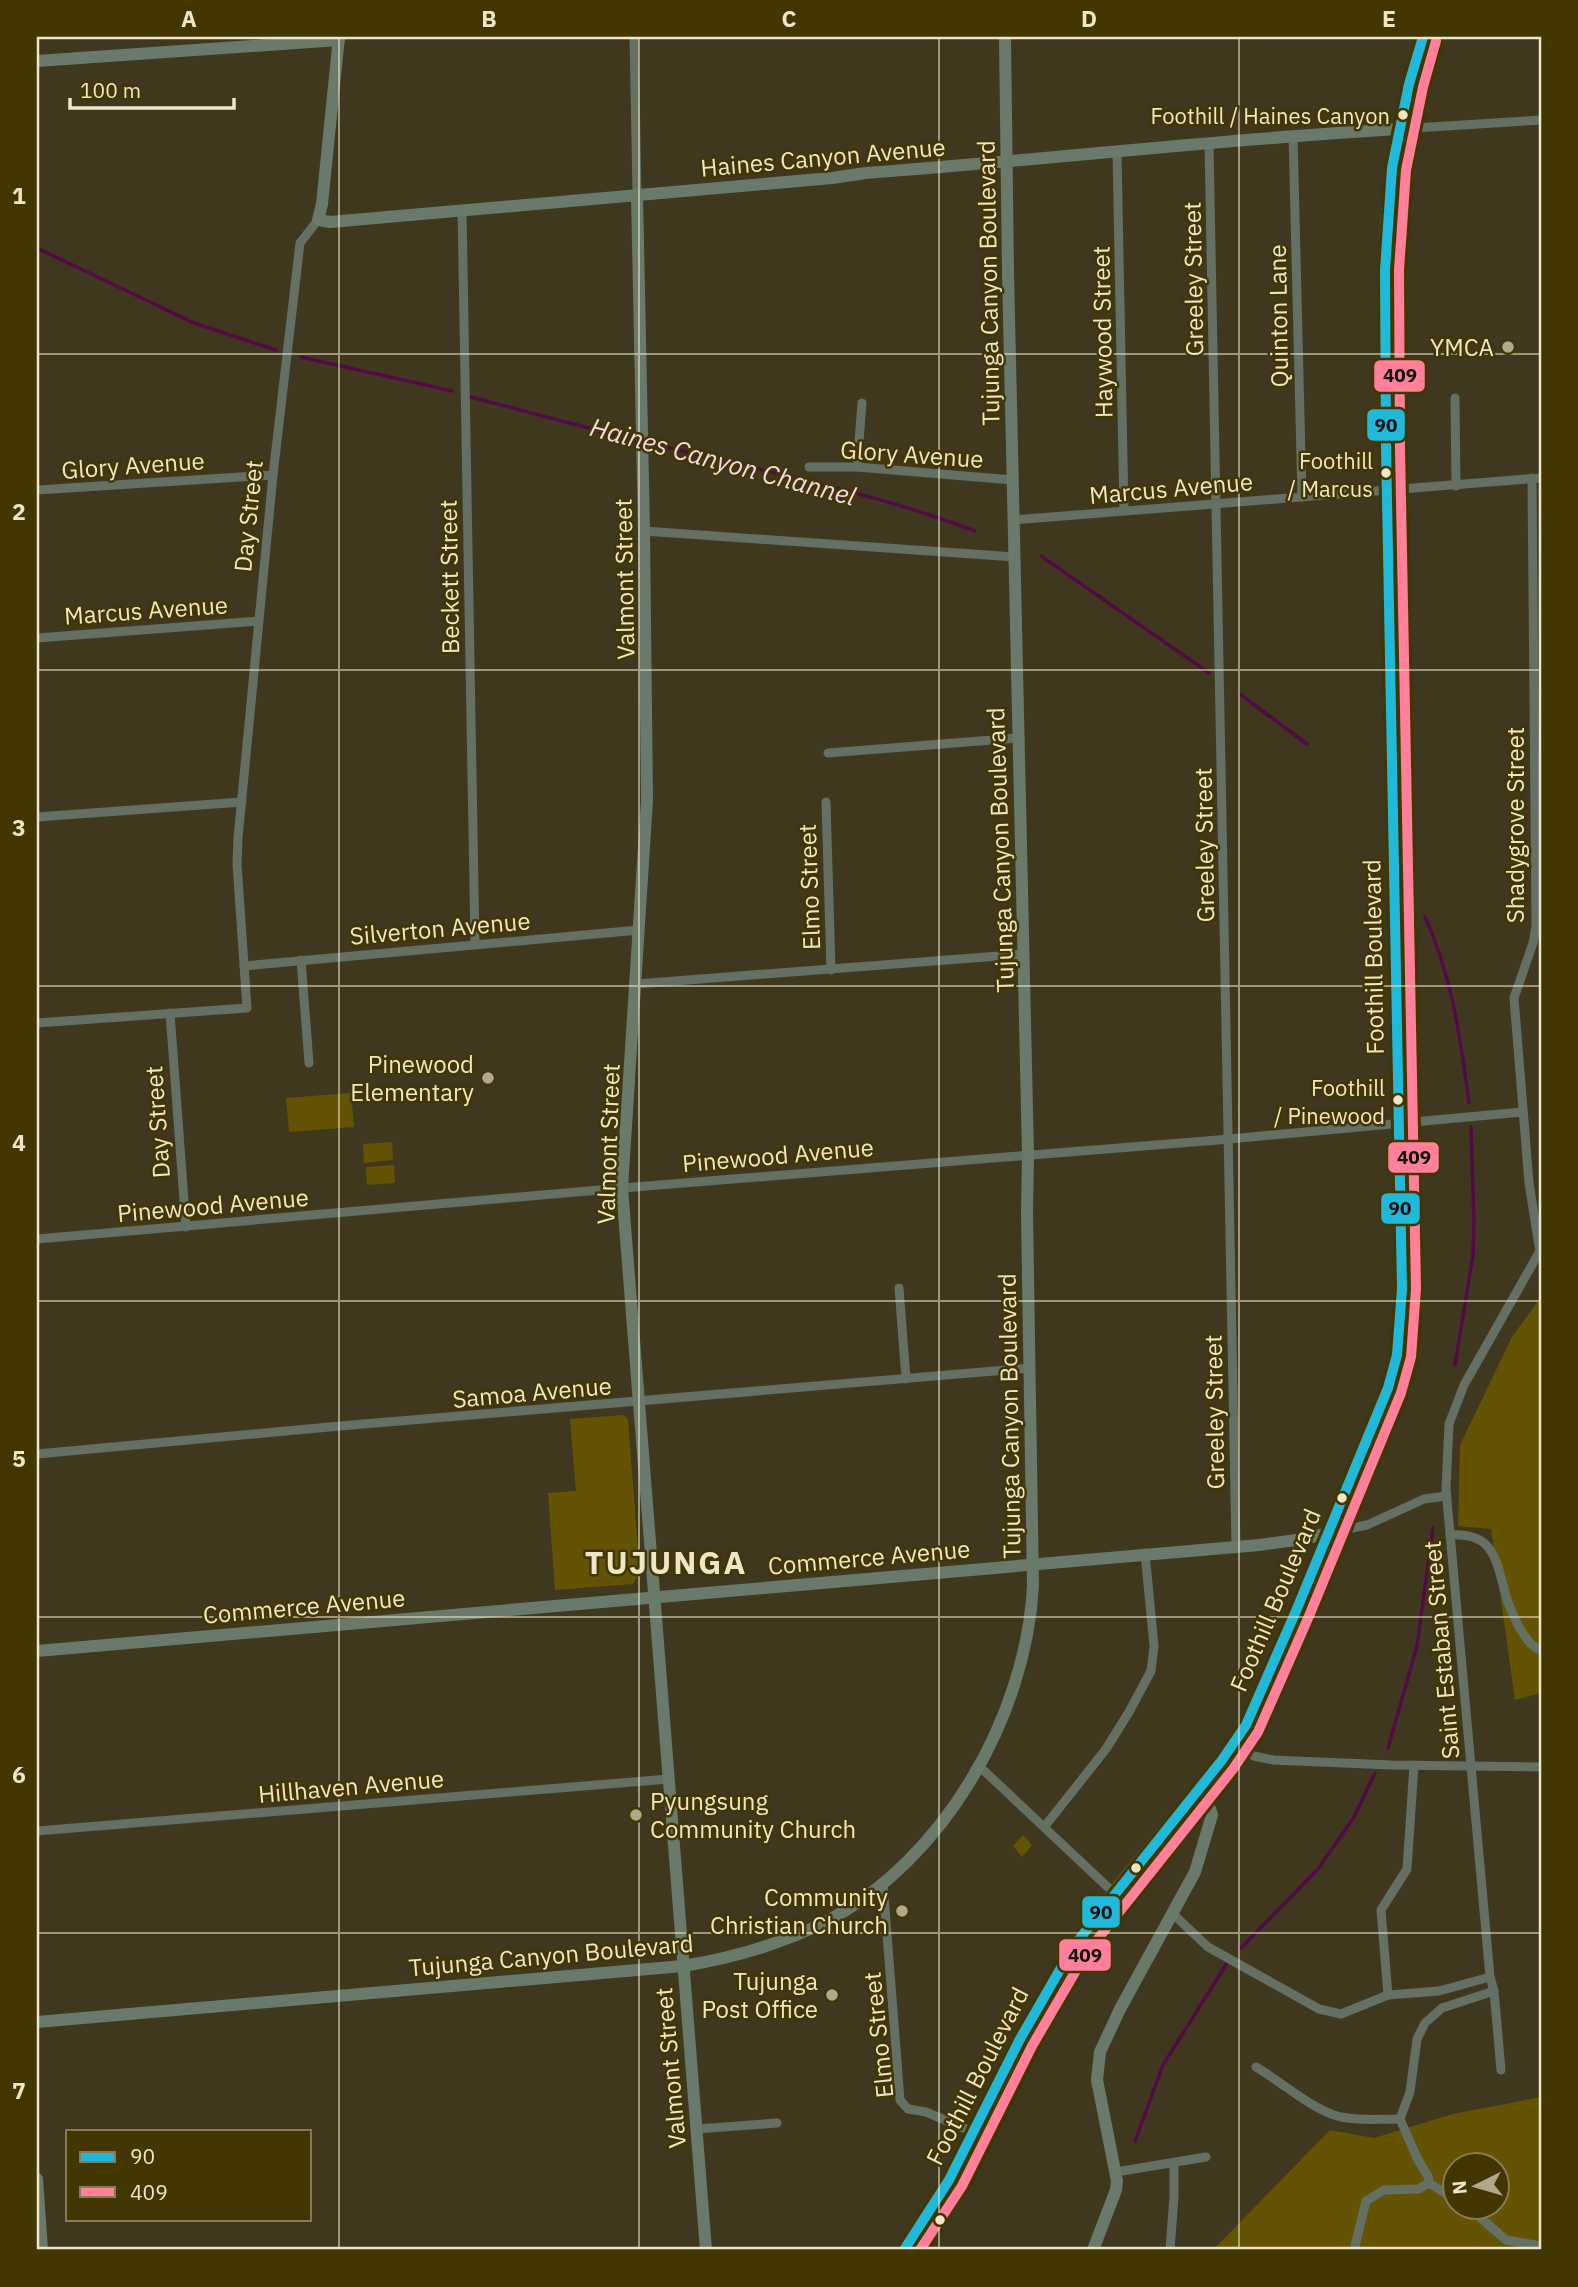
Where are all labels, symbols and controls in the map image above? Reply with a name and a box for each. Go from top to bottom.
text: A [181,3,197,33]
text: B [481,3,497,33]
text: C [782,3,797,33]
text: D [1081,3,1097,33]
text: E [1382,3,1396,33]
scale bar [70,66,234,110]
text: 100 m [80,76,141,104]
place label: Foothill / Haines Canyon [1151,101,1390,130]
marker: Foothill / Haines Canyon [1396,108,1410,122]
street label: Haines Canyon Avenue [699,130,947,184]
street label: Tujunga Canyon Boulevard [970,140,1006,426]
text: 1 [12,180,26,210]
street label: Greeley Street [1176,201,1210,357]
street label: Quinton Lane [1261,244,1295,388]
street label: Haywood Street [1084,246,1120,418]
place label: YMCA [1430,331,1494,363]
marker: YMCA [1500,339,1516,355]
line badge: 409 [1373,359,1426,393]
text: 409 [1383,363,1417,387]
line badge: 90 [1366,408,1406,442]
water label: Haines Canyon Channel [586,409,860,513]
text: 90 [1375,413,1397,437]
street label: Glory Avenue [839,433,985,475]
street label: Glory Avenue [60,444,206,486]
place label: Foothill / Marcus [1288,446,1373,503]
street label: Day Street [226,458,270,574]
street label: Marcus Avenue [1088,465,1254,511]
marker: Foothill / Marcus [1379,466,1393,480]
text: 2 [12,496,26,526]
street label: Valmont Street [607,498,641,660]
street label: Beckett Street [432,499,466,655]
street label: Marcus Avenue [63,588,229,632]
street label: Tujunga Canyon Boulevard [979,707,1021,993]
street label: Shadygrove Street [1499,727,1531,923]
street label: Greeley Street [1187,767,1221,923]
text: 3 [12,812,26,842]
street label: Elmo Street [791,823,827,951]
street label: Foothill Boulevard [1355,859,1391,1055]
street label: Silverton Avenue [348,904,532,952]
place label: Pinewood Elementary [350,1048,474,1108]
street label: Valmont Street [589,1063,627,1225]
street label: Day Street [137,1065,177,1179]
marker: Pinewood Elementary [480,1070,496,1086]
place label: Foothill / Pinewood [1274,1073,1385,1130]
marker: Foothill / Pinewood [1391,1093,1405,1107]
text: 4 [12,1127,26,1157]
street label: Pinewood Avenue [681,1131,875,1179]
line badge: 409 [1387,1141,1440,1174]
text: 409 [1397,1145,1431,1169]
street label: Pinewood Avenue [116,1181,310,1229]
line badge: 90 [1380,1192,1421,1225]
text: 90 [1389,1196,1411,1220]
street label: Tujunga Canyon Boulevard [991,1273,1027,1559]
street label: Greeley Street [1197,1334,1231,1490]
street label: Samoa Avenue [451,1369,613,1415]
text: 5 [12,1443,26,1473]
unlabelled marker [1335,1491,1349,1505]
street label: Foothill Boulevard [1222,1504,1328,1696]
street label: Commerce Avenue [766,1532,972,1582]
street label: Saint Estaban Street [1416,1539,1466,1761]
district label: TUJUNGA [585,1541,747,1583]
street label: Commerce Avenue [201,1581,407,1631]
text: 6 [12,1759,26,1789]
street label: Hillhaven Avenue [257,1762,445,1810]
place label: Pyungsung Community Church [650,1785,856,1845]
marker: Pyungsung Community Church [628,1807,644,1823]
unlabelled marker [1129,1861,1143,1875]
place label: Community Christian Church [710,1881,888,1941]
line badge: 90 [1081,1895,1121,1929]
text: 90 [1090,1900,1112,1924]
marker: Community Christian Church [894,1903,910,1919]
street label: Tujunga Canyon Boulevard [407,1927,695,1983]
line badge: 409 [1058,1938,1112,1972]
text: 409 [1068,1943,1102,1967]
place label: Tujunga Post Office [701,1965,818,2025]
street label: Elmo Street [855,1970,901,2100]
street label: Foothill Boulevard [918,1982,1036,2170]
street label: Valmont Street [647,1986,693,2150]
marker: Tujunga Post Office [824,1987,840,2003]
text: 7 [12,2075,26,2105]
legend [66,2130,312,2220]
text: 90 [130,2142,155,2170]
north arrow [1442,2150,1512,2220]
text: 409 [130,2178,168,2206]
text: N [1447,2180,1472,2195]
unlabelled marker [933,2213,947,2227]

